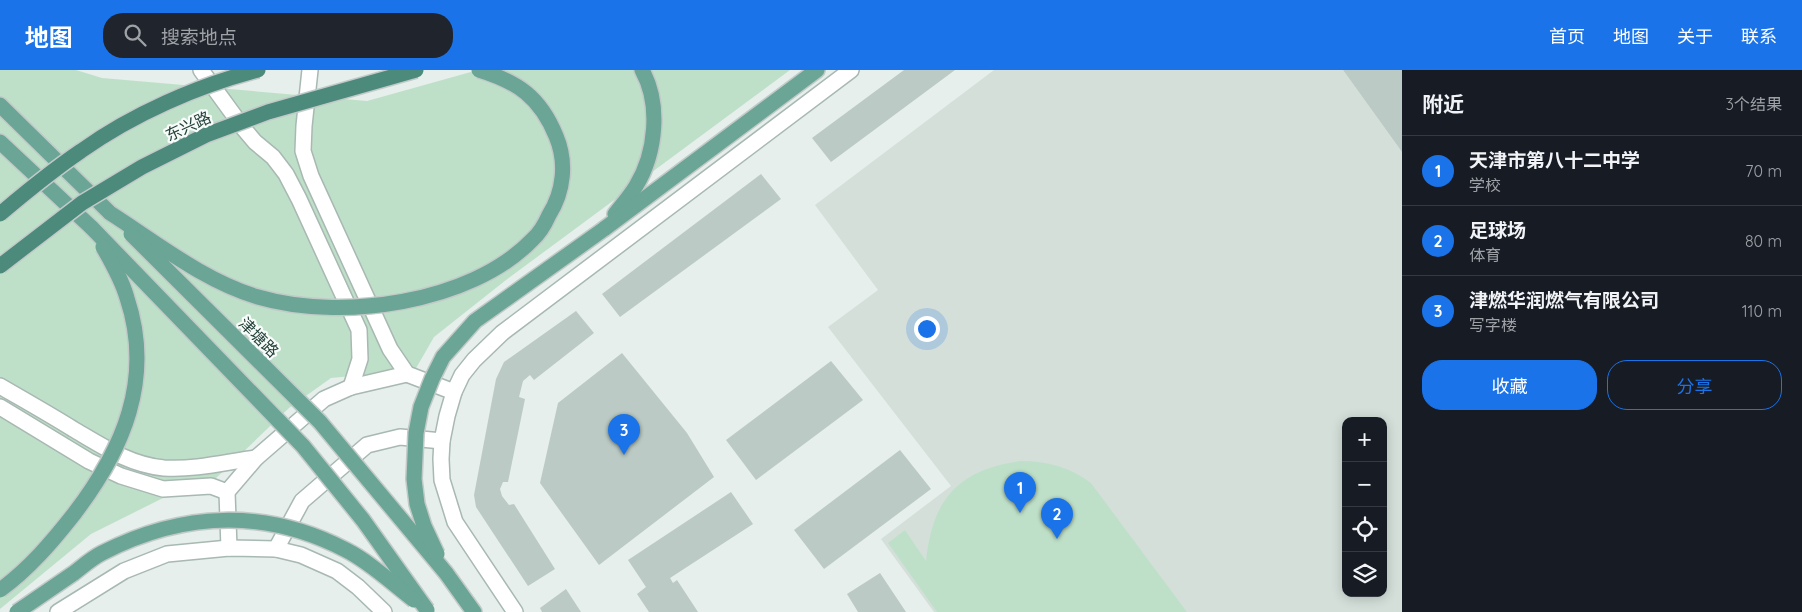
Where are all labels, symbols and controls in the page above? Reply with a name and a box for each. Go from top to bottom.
search box [103,13,453,58]
icon: search [121,21,149,49]
text: 地图 [25,22,73,52]
text: 搜索地点 [161,25,237,49]
text: 首页 [1549,25,1585,48]
text: 地图 [1613,25,1649,48]
text: 关于 [1677,25,1713,48]
text: 联系 [1741,25,1777,48]
text: 附近 [1422,91,1464,117]
text: 3个结果 [1726,94,1782,114]
street label: 东兴路 [162,107,214,145]
text: 天津市第八十二中学 [1469,148,1640,172]
text: 1 [1435,161,1441,181]
text: 70 m [1745,161,1782,181]
text: 学校 [1469,175,1501,195]
text: 足球场 [1469,218,1526,242]
text: 2 [1433,231,1443,251]
text: 80 m [1745,231,1782,251]
text: 体育 [1469,245,1501,265]
text: 津燃华润燃气有限公司 [1469,288,1659,312]
text: 3 [1434,301,1442,321]
text: 110 m [1742,301,1782,321]
street label: 津塘路 [235,313,283,361]
text: 写字楼 [1469,315,1517,335]
your location [914,316,940,342]
button: 收藏 [1422,360,1597,410]
button: 分享 [1607,360,1782,410]
pin: 3 [608,414,640,455]
map controls [1342,417,1387,597]
button: + [1342,417,1387,462]
button: − [1342,462,1387,507]
pin: 1 [1004,472,1036,513]
pin: 2 [1041,498,1073,539]
button: locate [1342,507,1387,552]
button: layers [1342,552,1387,597]

